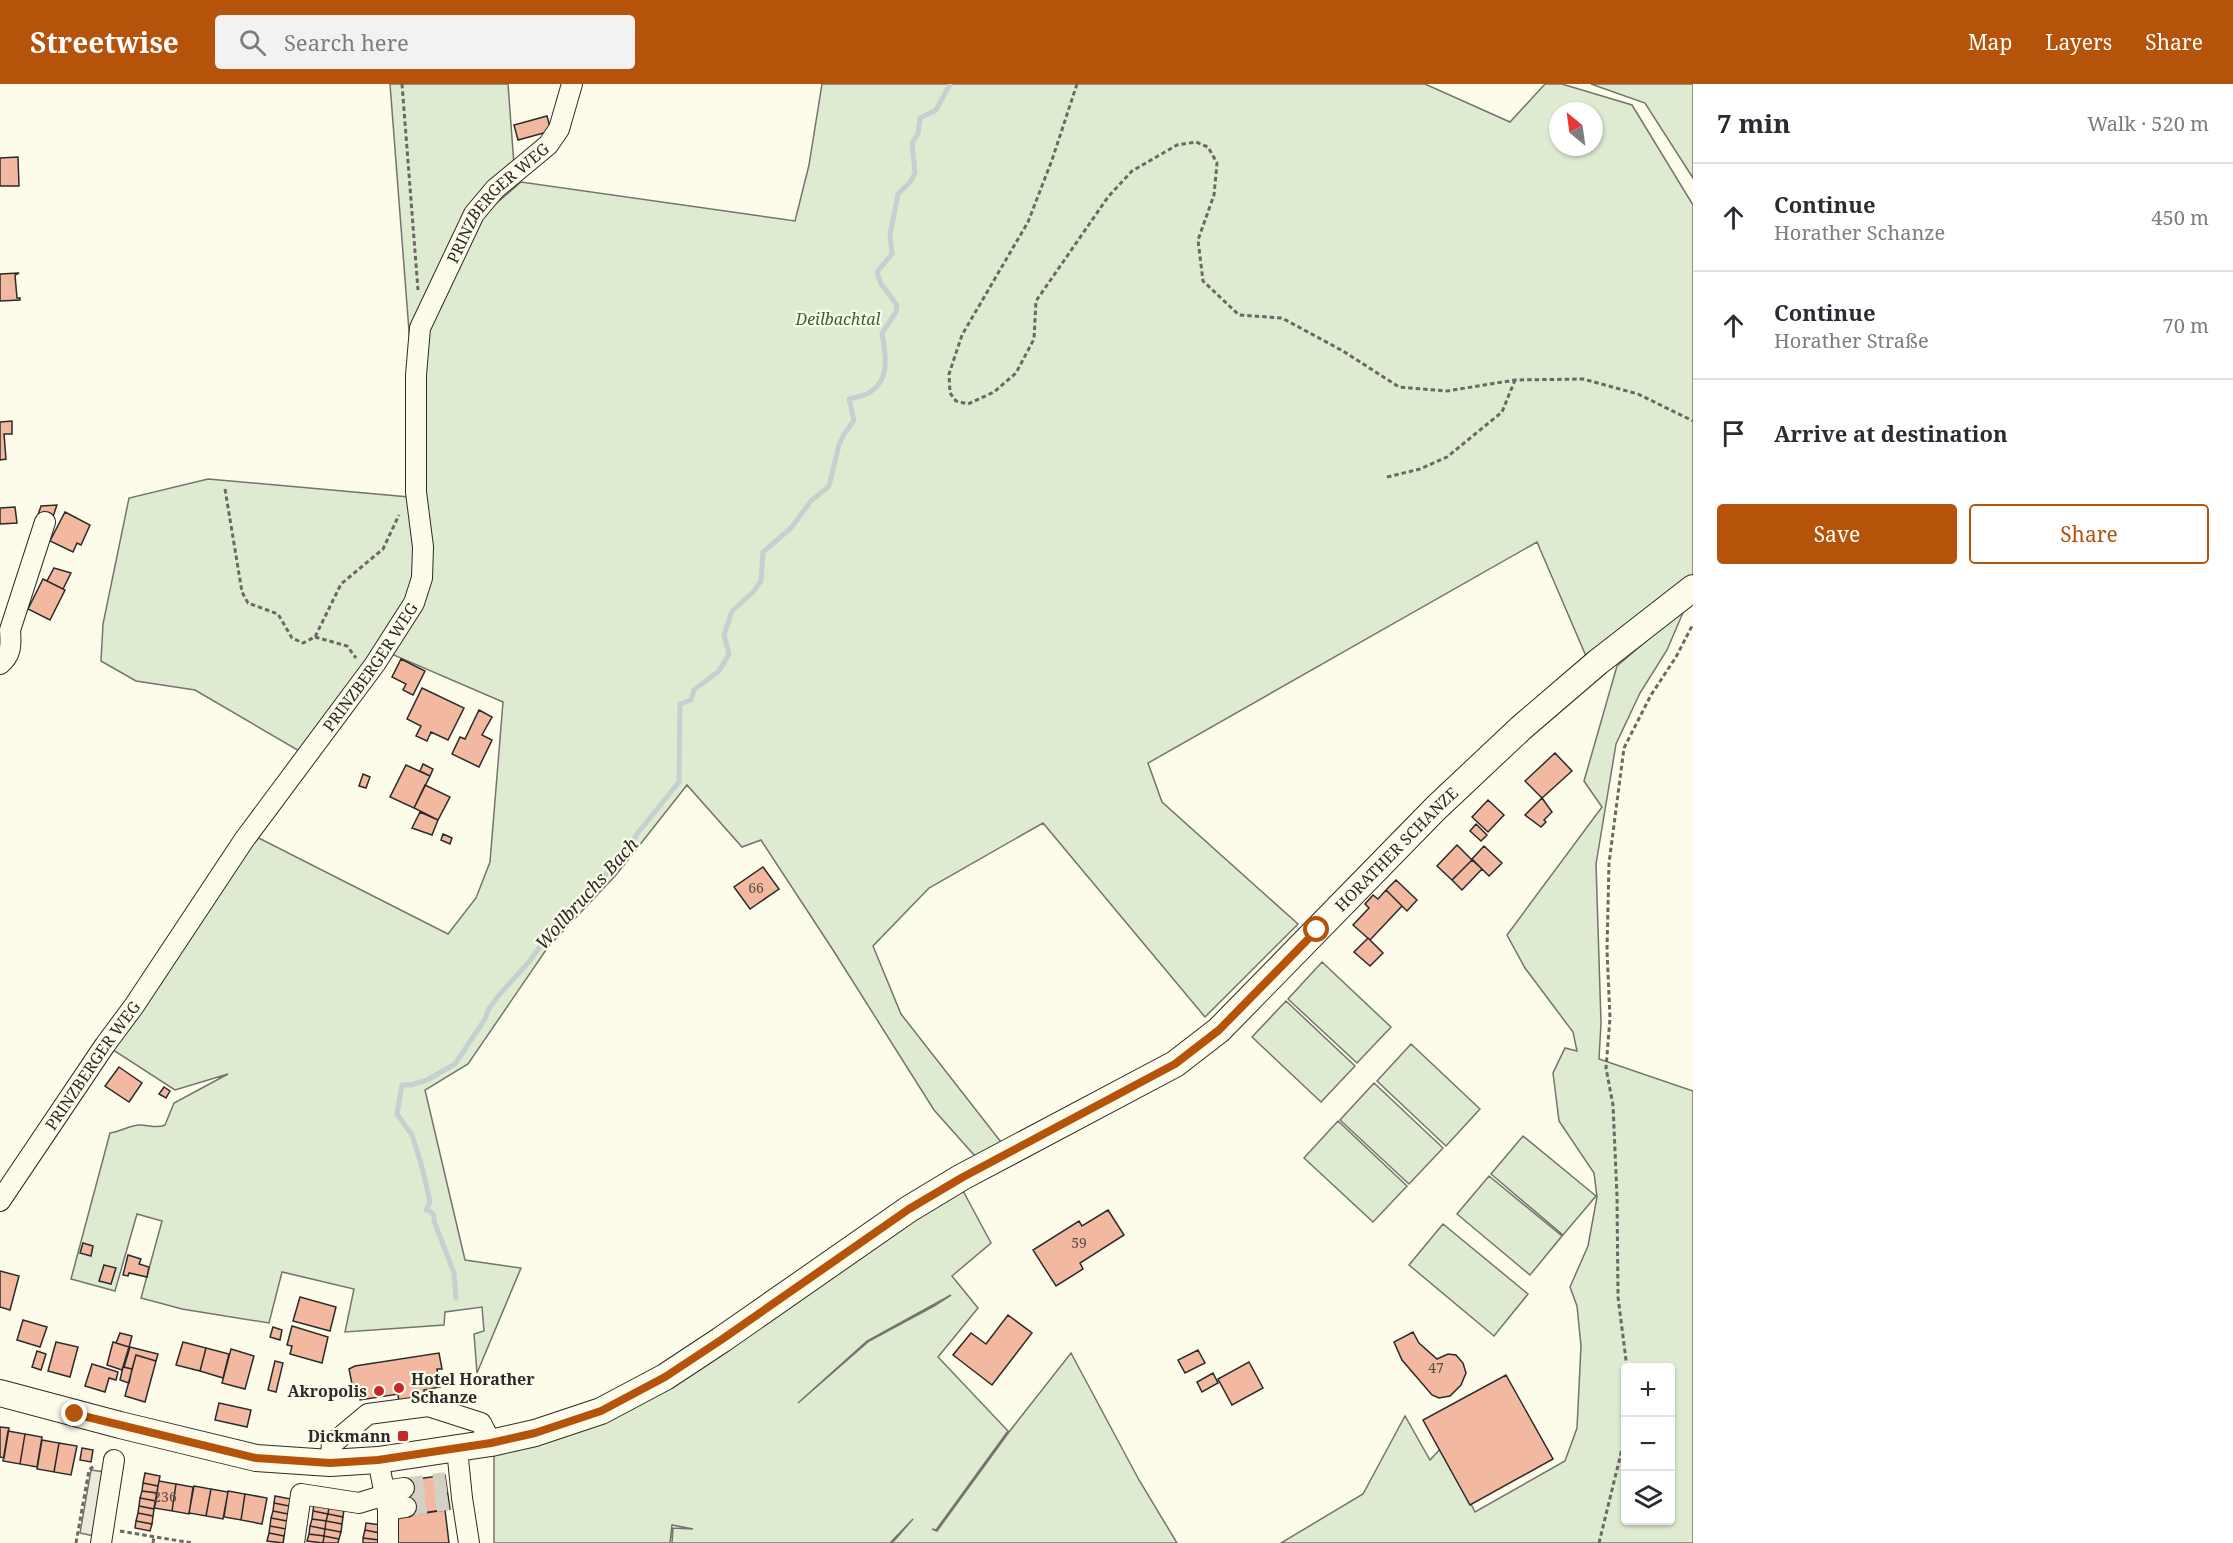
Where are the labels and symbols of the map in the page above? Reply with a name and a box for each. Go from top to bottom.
north arrow [1549,102,1603,156]
street label: PRINZBERGER WEG [441,137,554,267]
park label: Deilbachtal [795,308,881,330]
street label: PRINZBERGER WEG [318,598,423,736]
street label: HORATHER SCHANZE [1330,782,1463,916]
water label: Wollbruchs Bach [530,832,643,954]
house number: 66 [748,878,764,897]
route start [1303,916,1329,942]
street label: PRINZBERGER WEG [40,996,145,1134]
house number: 59 [1071,1233,1087,1252]
house number: 47 [1428,1358,1444,1377]
place label: Hotel Horather Schanze [411,1368,535,1408]
place label: Akropolis [287,1380,367,1402]
marker: Hotel Horather Schanze [392,1381,406,1395]
marker: Akropolis [372,1384,386,1398]
route end [61,1400,87,1426]
place label: Dickmann [308,1425,391,1447]
marker: Dickmann [396,1429,410,1443]
house number: 236 [153,1487,177,1506]

